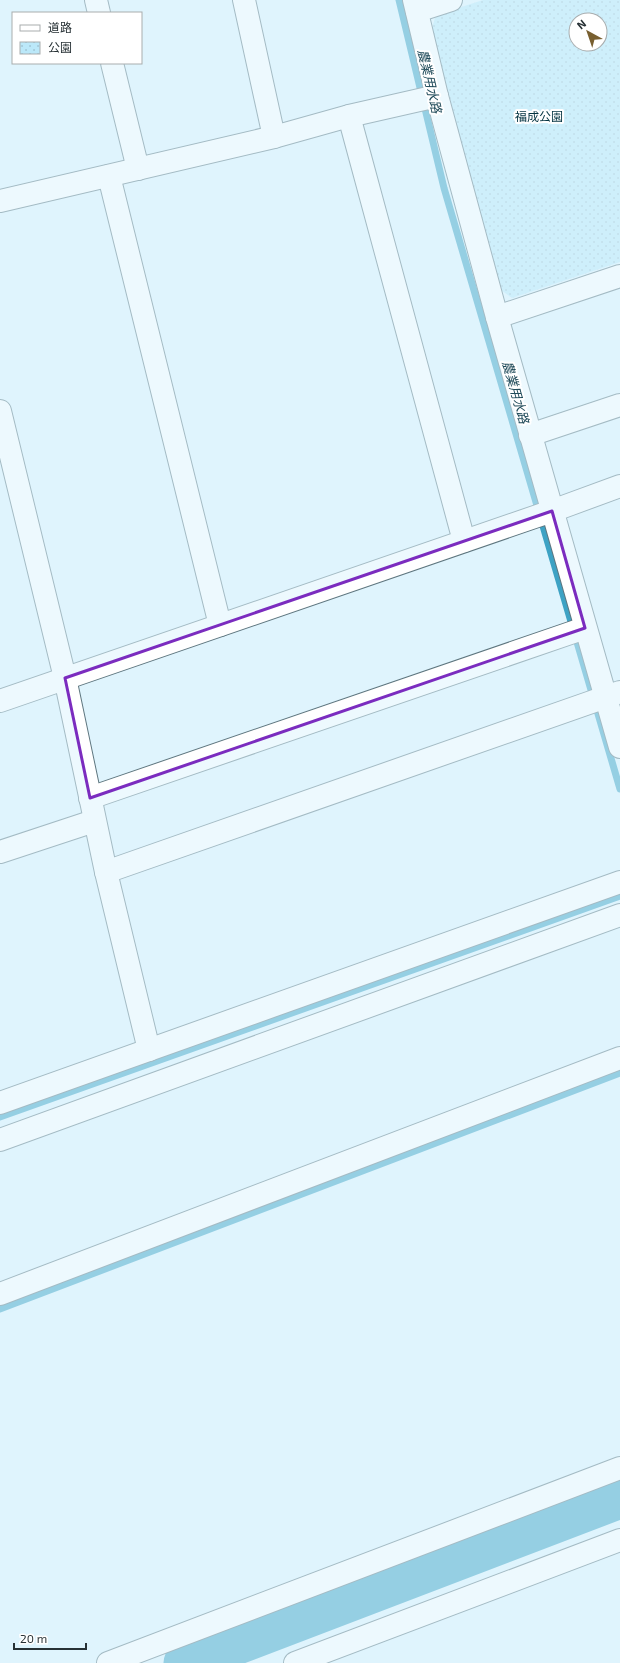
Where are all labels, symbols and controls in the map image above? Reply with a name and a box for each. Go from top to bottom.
legend [12,12,142,64]
north arrow [568,12,608,52]
text: N [574,16,589,31]
text: 道路 [48,20,72,34]
text: 公園 [48,40,72,54]
water label: 農業用水路 [415,48,445,115]
park label: 福成公園 [515,109,563,123]
water label: 農業用水路 [499,359,533,426]
scale bar [14,1625,86,1651]
text: 20 m [20,1631,47,1645]

